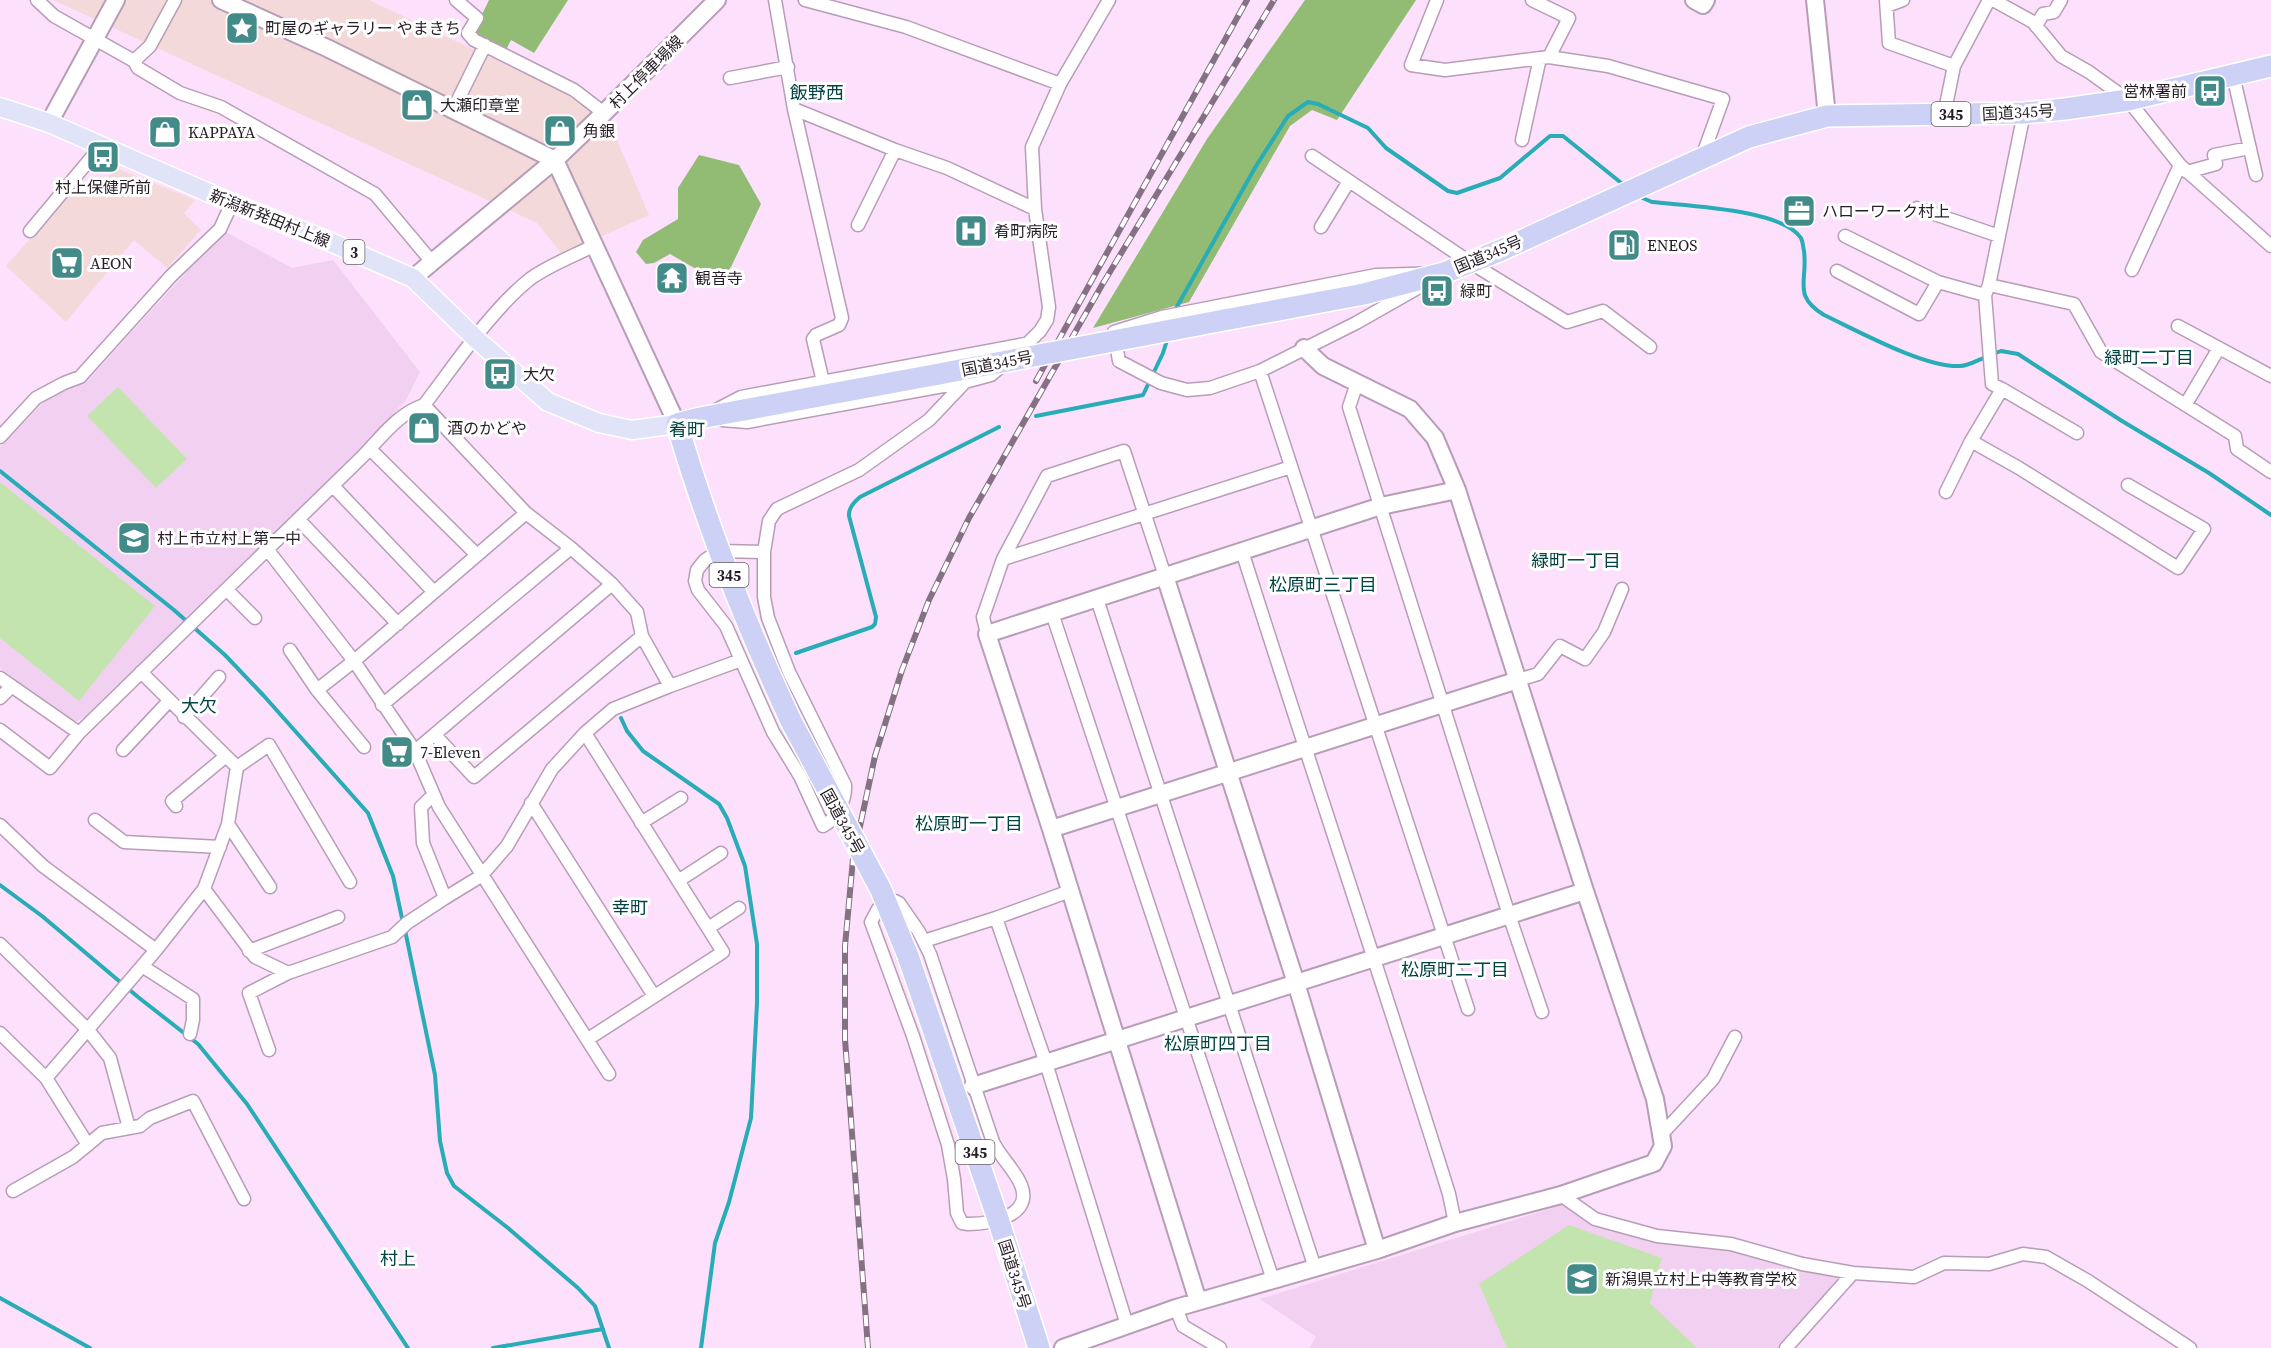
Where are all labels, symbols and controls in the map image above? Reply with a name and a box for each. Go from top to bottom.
place icon: 町屋のギャラリー やまきち [224,10,260,46]
place label: 町屋のギャラリー やまきち [265,17,461,39]
street label: 村上停車場線 [604,30,688,114]
bus stop icon: 営林署前 [2192,73,2228,109]
district label: 飯野西 [790,80,844,105]
place label: 営林署前 [2123,80,2187,102]
shop icon: 大瀬印章堂 [399,87,435,123]
place label: 大瀬印章堂 [440,94,520,116]
street label: 国道345号 [1981,99,2055,125]
road number: 345 [1932,102,1970,126]
shop icon: 角銀 [542,113,578,149]
shop icon: KAPPAYA [147,114,183,150]
place label: 角銀 [583,120,615,142]
place label: KAPPAYA [188,121,256,143]
bus stop icon: 村上保健所前 [85,139,121,175]
place label: 村上保健所前 [55,176,151,198]
street label: 新潟新発田村上線 [207,184,333,252]
office icon: ハローワーク村上 [1781,193,1817,229]
place label: ハローワーク村上 [1822,200,1950,222]
hospital icon: 肴町病院 [953,213,989,249]
place label: 肴町病院 [994,220,1058,242]
fuel station icon: ENEOS [1606,227,1642,263]
street label: 国道345号 [1451,230,1525,278]
place label: ENEOS [1647,234,1697,256]
road number: 3 [344,240,364,264]
supermarket icon: AEON [49,245,85,281]
place label: AEON [90,252,133,274]
temple icon: 観音寺 [654,260,690,296]
place label: 観音寺 [695,267,743,289]
bus stop icon: 緑町 [1419,273,1455,309]
place label: 緑町 [1460,280,1492,302]
street label: 国道345号 [960,345,1034,381]
district label: 緑町二丁目 [2104,345,2194,370]
bus stop icon: 大欠 [482,356,518,392]
place label: 大欠 [523,363,555,385]
shop icon: 酒のかどや [406,410,442,446]
place label: 酒のかどや [447,417,527,439]
district label: 肴町 [669,417,705,442]
school or university icon: 村上市立村上第一中 [116,520,152,556]
place label: 村上市立村上第一中 [157,527,301,549]
district label: 緑町一丁目 [1531,548,1621,573]
road number: 345 [710,563,748,587]
district label: 松原町三丁目 [1269,572,1377,597]
district label: 大欠 [181,693,217,718]
supermarket icon: 7-Eleven [379,734,415,770]
place label: 7-Eleven [420,741,481,763]
street label: 国道345号 [816,784,870,858]
district label: 松原町一丁目 [915,811,1023,836]
district label: 幸町 [612,895,648,920]
district label: 松原町二丁目 [1401,957,1509,982]
district label: 松原町四丁目 [1164,1031,1272,1056]
road number: 345 [956,1140,994,1164]
street label: 国道345号 [993,1236,1037,1312]
district label: 村上 [380,1246,416,1271]
school or university icon: 新潟県立村上中等教育学校 [1564,1261,1600,1297]
place label: 新潟県立村上中等教育学校 [1605,1268,1797,1290]

